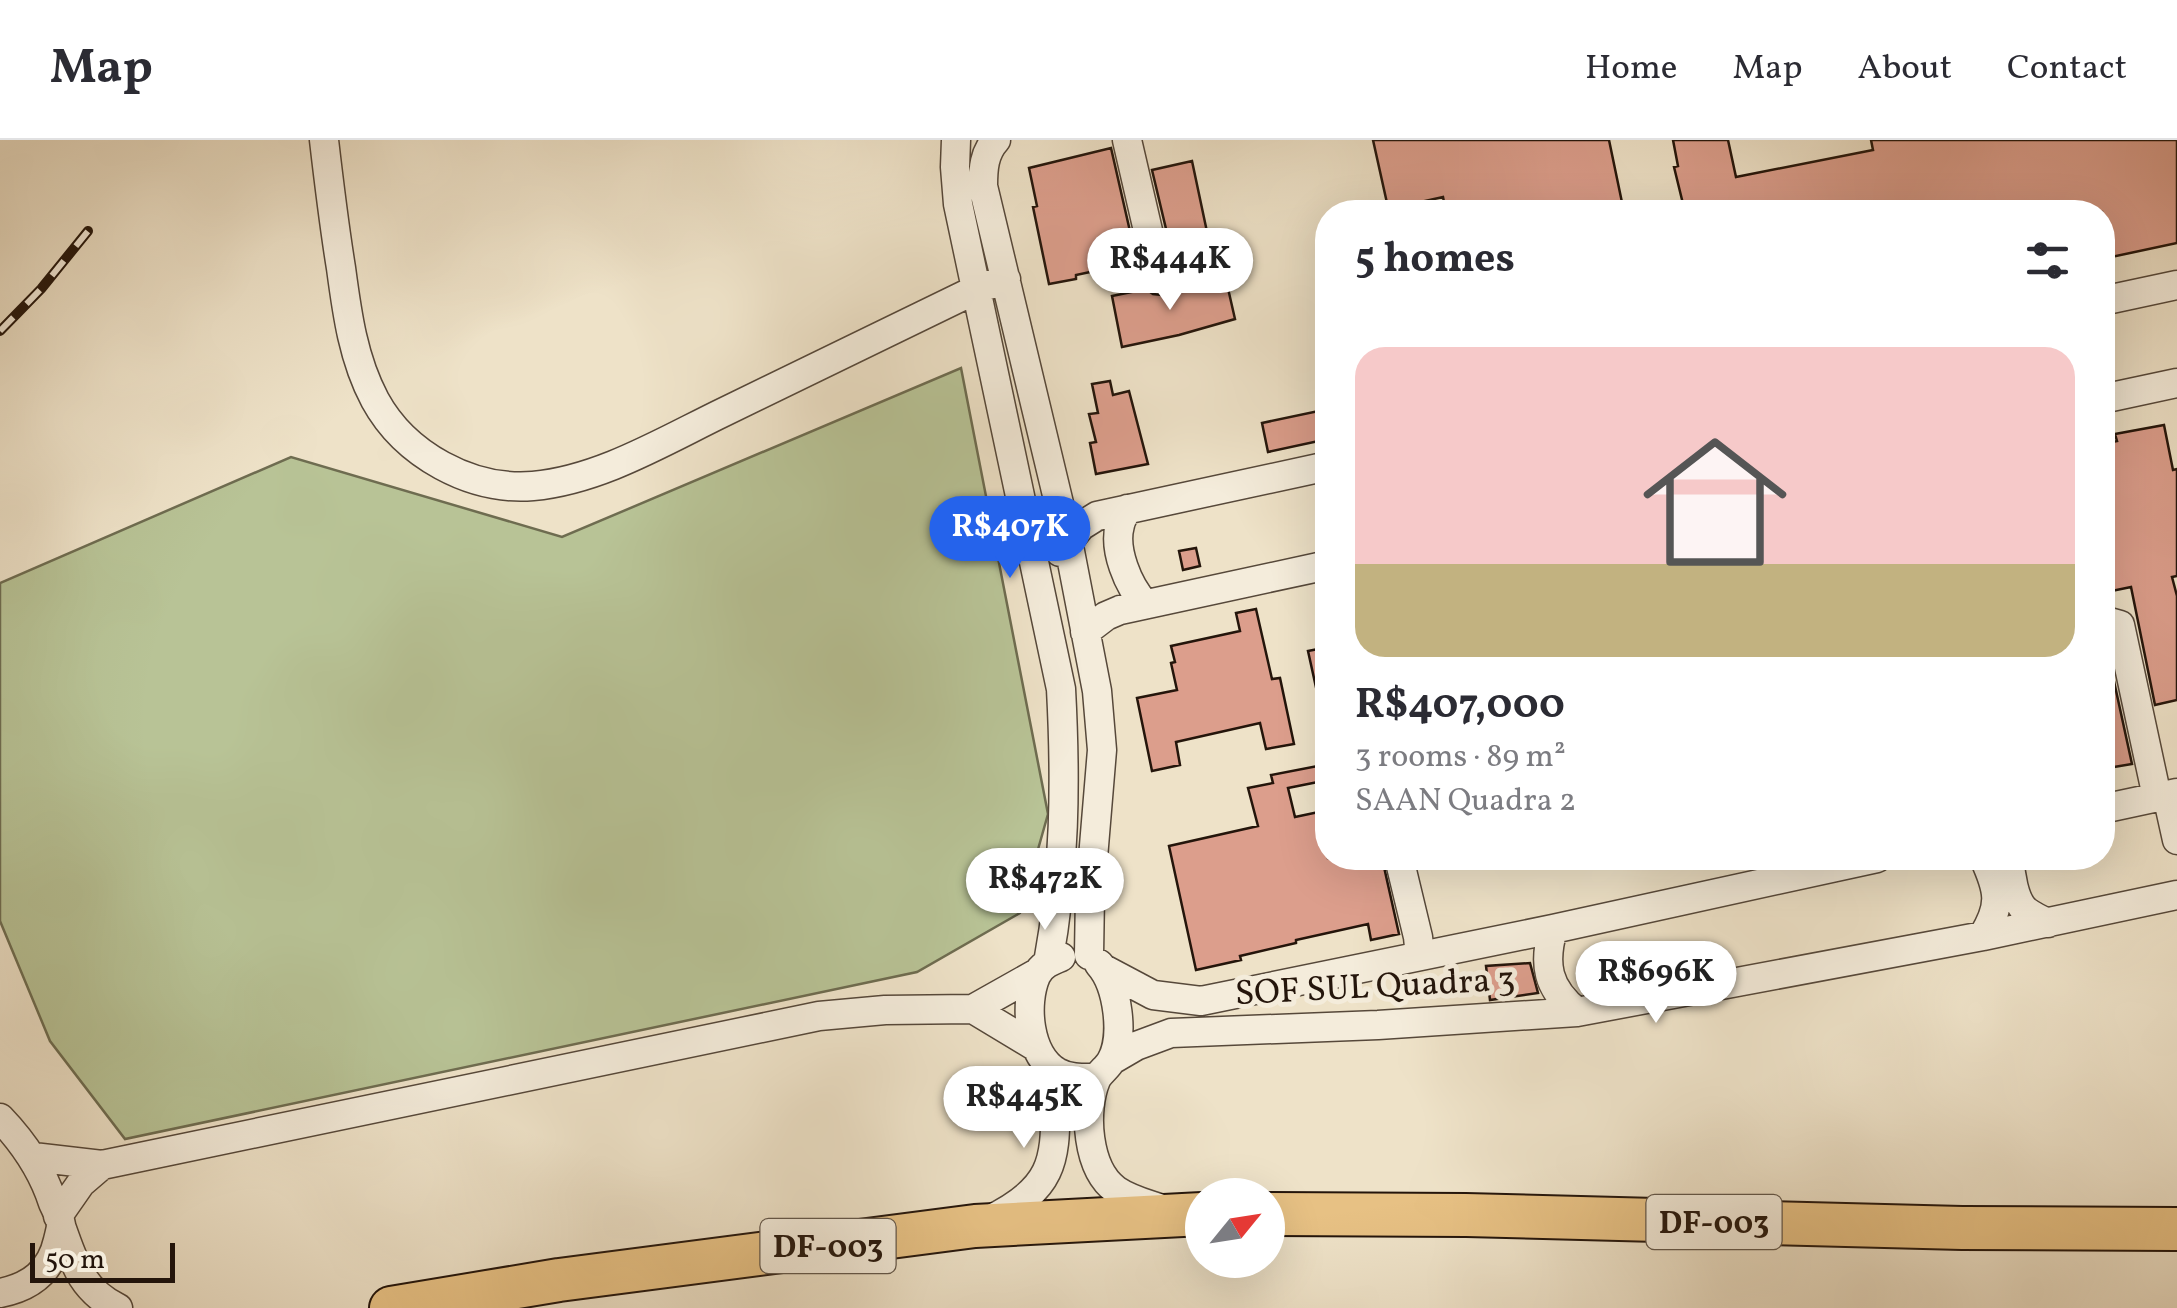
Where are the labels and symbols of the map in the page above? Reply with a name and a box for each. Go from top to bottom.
pin: R$444K [1089,228,1251,313]
pin: R$407K [929,496,1091,581]
pin: R$472K [964,848,1126,933]
pin: R$696K [1575,941,1737,1026]
street label: SOF SUL Quadra 3 [1234,957,1517,1019]
pin: R$445K [943,1066,1105,1151]
north arrow [1185,1178,1285,1278]
road number: DF-003 [1646,1195,1782,1249]
road number: DF-003 [760,1219,896,1273]
scale bar [30,1238,175,1282]

